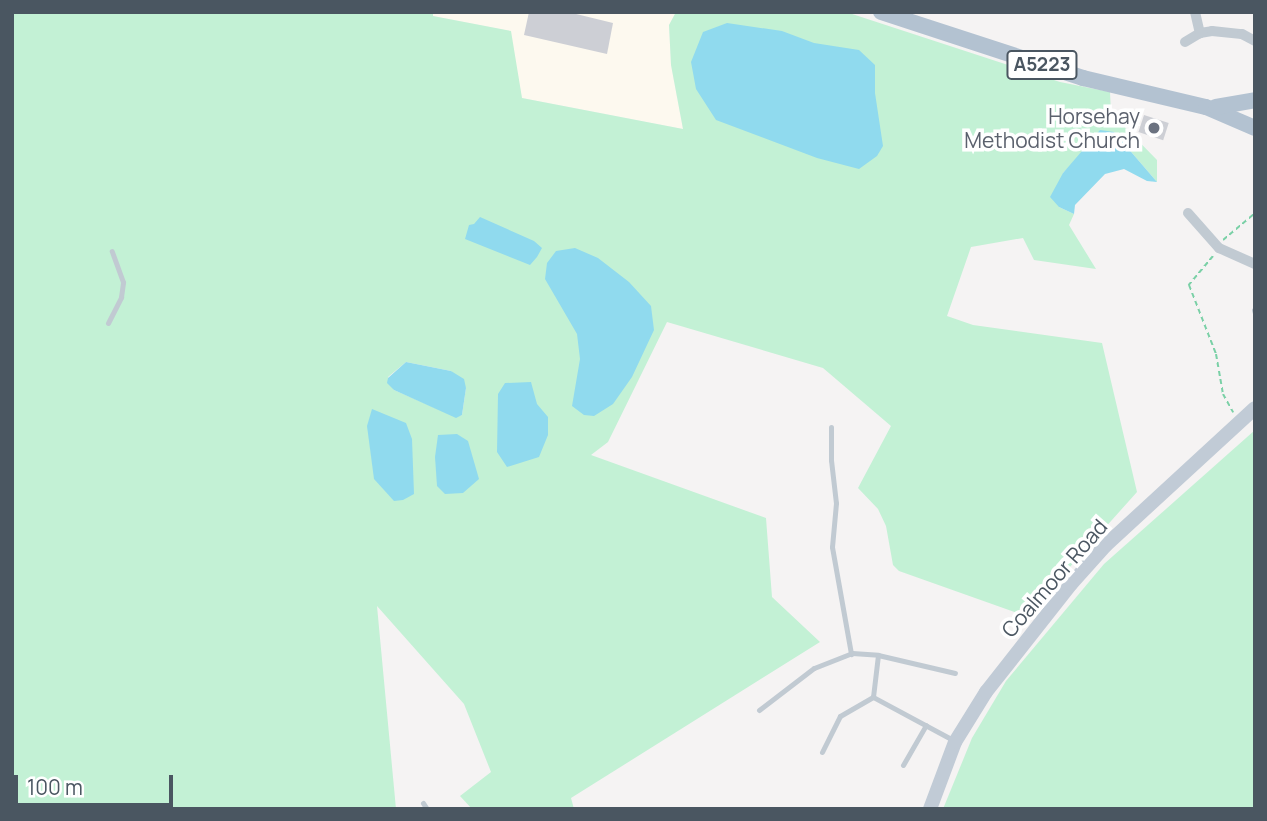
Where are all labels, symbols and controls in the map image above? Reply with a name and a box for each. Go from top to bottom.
road number: A5223 [1005,50,1079,80]
place label: Horsehay Methodist Church [964,103,1140,153]
marker: Horsehay Methodist Church [1146,120,1162,136]
street label: Coalmoor Road [996,514,1112,642]
scale bar [18,762,177,806]
text: 100 m [27,773,83,801]

